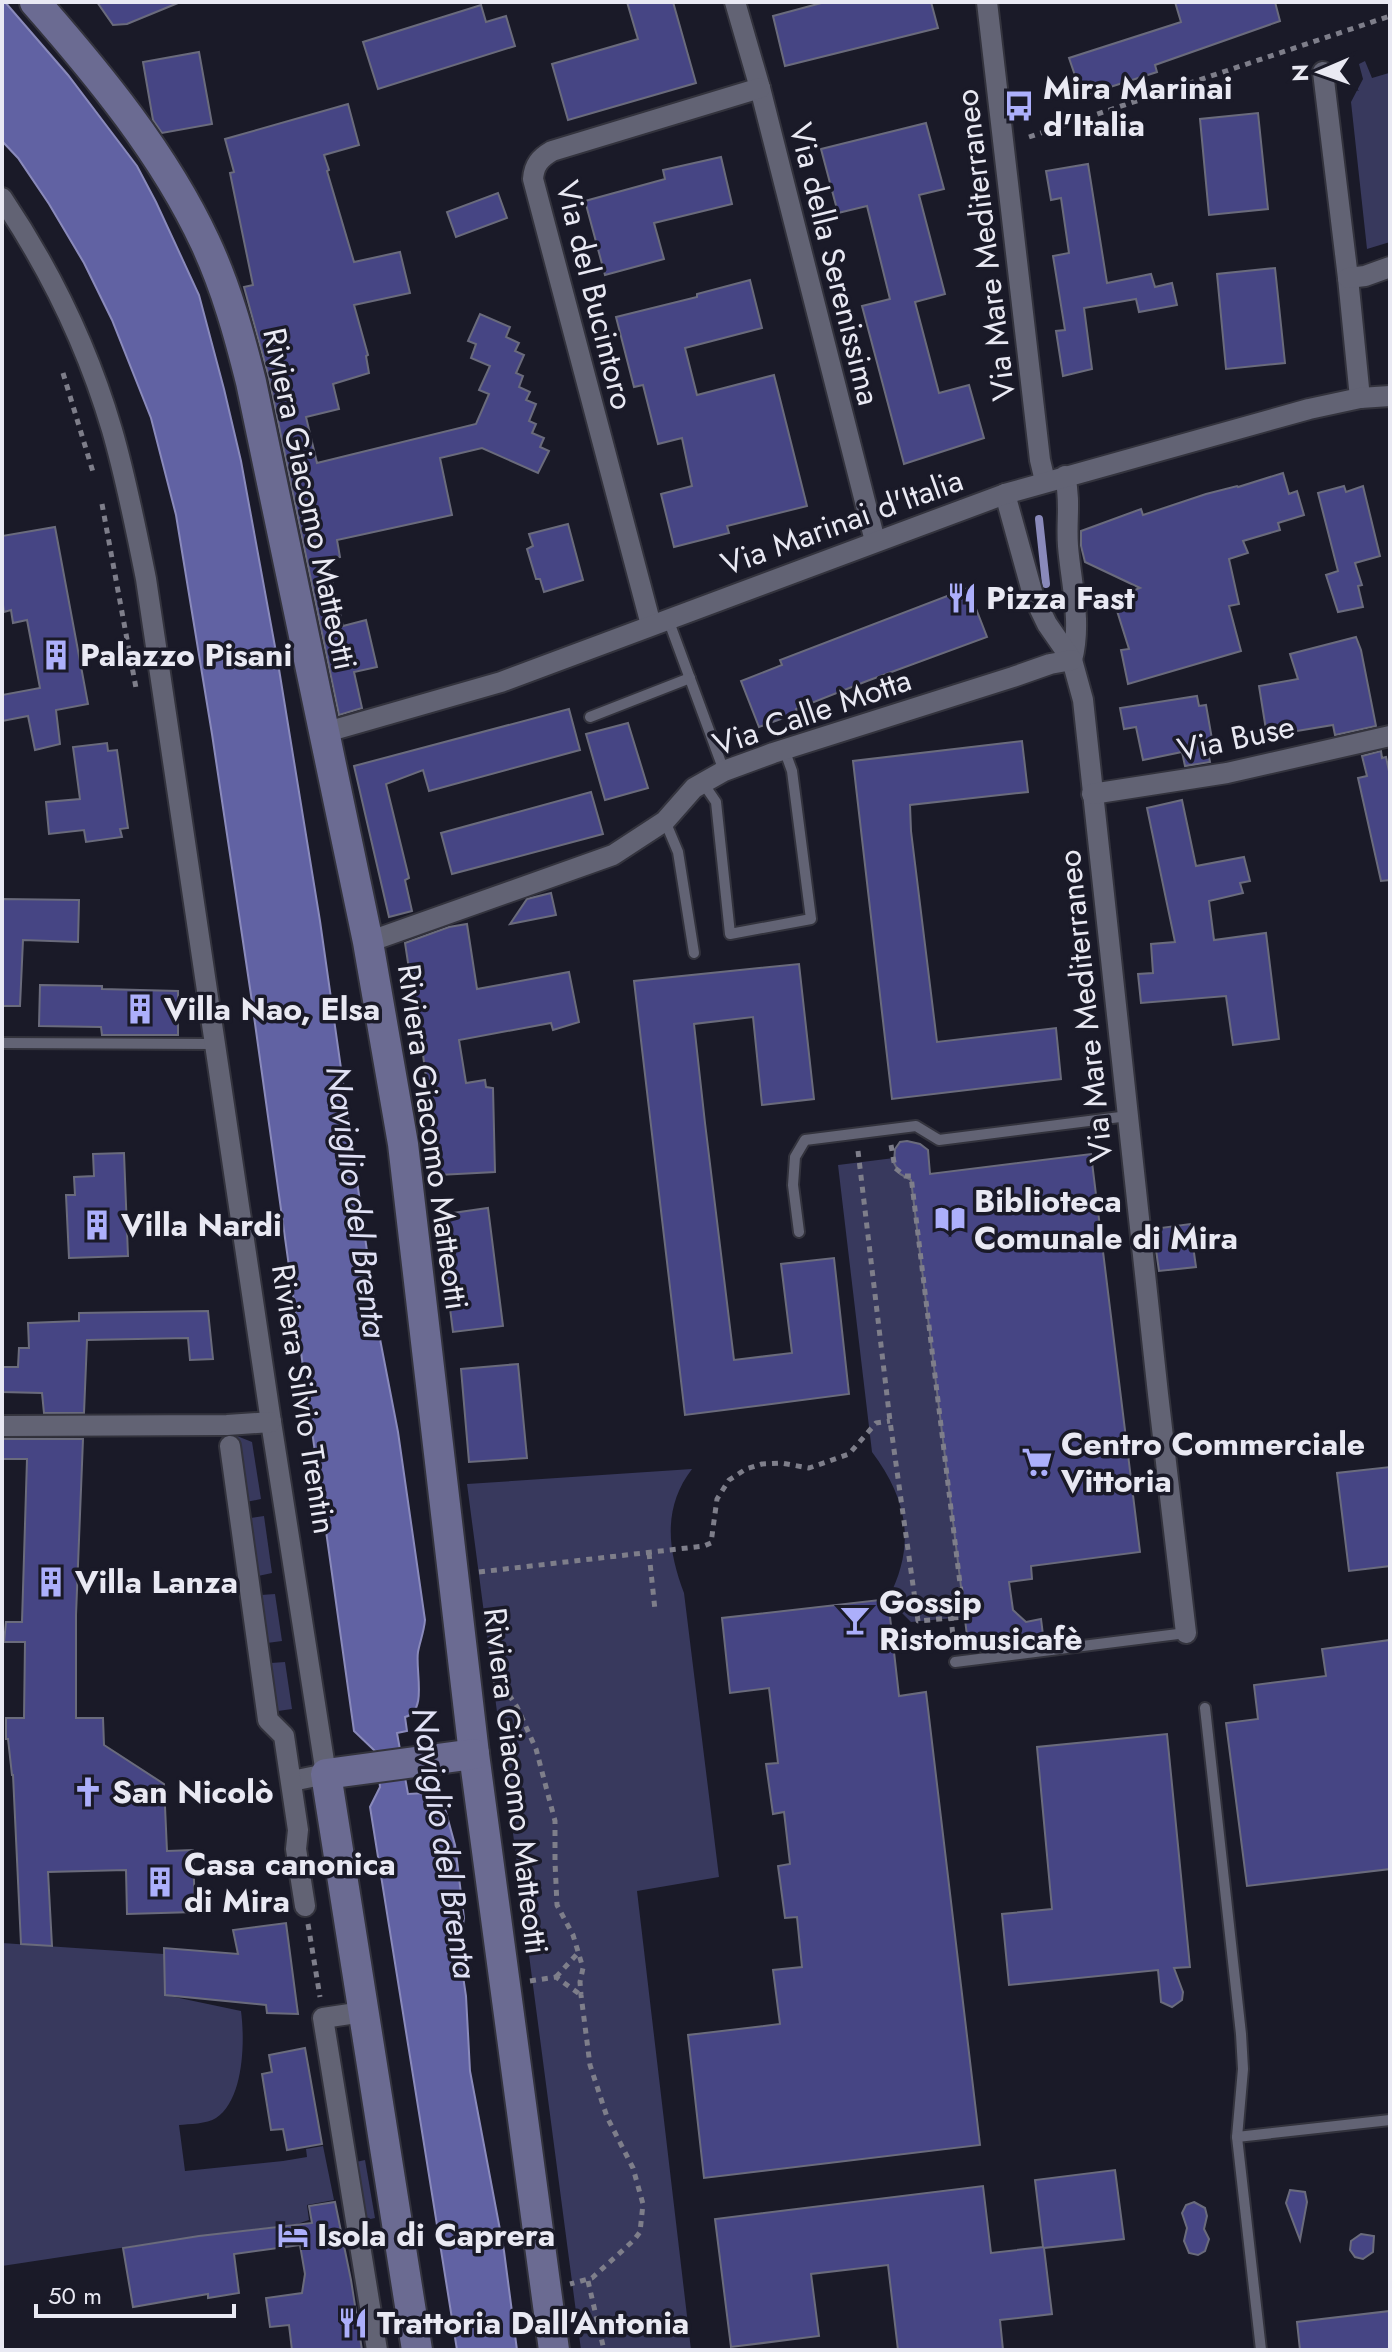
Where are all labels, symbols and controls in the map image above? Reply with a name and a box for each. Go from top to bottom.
north arrow [1280,32,1360,112]
text: N [1284,63,1316,82]
place label: Mira Marinai d'Italia [1043,65,1233,148]
street label: Via Mare Mediterraneo [943,87,1027,403]
bus stop icon: Mira Marinai d'Italia [1002,89,1036,123]
street label: Via della Serenissima [778,118,892,410]
street label: Via del Bucintoro [544,176,646,414]
street label: Riviera Giacomo Matteotti [251,324,369,674]
street label: Via Marinai d'Italia [715,457,969,587]
place label: Pizza Fast [986,575,1136,621]
restaurant icon: Pizza Fast [945,581,979,615]
place label: Palazzo Pisani [80,632,292,678]
building icon: Palazzo Pisani [39,638,73,672]
street label: Via Calle Motta [707,657,917,767]
street label: Via Buse [1173,703,1299,773]
street label: Via Mare Mediterraneo [1046,848,1124,1164]
street label: Riviera Giacomo Matteotti [386,961,480,1313]
place label: Villa Nao, Elsa [163,986,380,1032]
building icon: Villa Nao, Elsa [123,992,157,1026]
water label: Naviglio del Brenta [313,1063,400,1342]
place label: Biblioteca Comunale di Mira [974,1178,1238,1261]
place label: Villa Nardi [120,1202,282,1248]
library icon: Biblioteca Comunale di Mira [933,1202,967,1236]
building icon: Villa Nardi [80,1208,114,1242]
street label: Riviera Silvio Trentin [260,1261,348,1537]
place label: Centro Commerciale Vittoria [1060,1421,1365,1504]
supermarket icon: Centro Commerciale Vittoria [1020,1445,1054,1479]
place label: Villa Lanza [74,1559,238,1605]
building icon: Villa Lanza [34,1565,68,1599]
place label: Gossip Ristomusicafè [879,1579,1083,1662]
bar icon: Gossip Ristomusicafè [838,1603,872,1637]
street label: Riviera Giacomo Matteotti [472,1605,560,1957]
water label: Naviglio del Brenta [399,1704,490,1983]
place label: San Nicolò [112,1769,274,1815]
church icon: San Nicolò [71,1775,105,1809]
place label: Casa canonica di Mira [184,1841,396,1924]
building icon: Casa canonica di Mira [143,1865,177,1899]
place label: Isola di Caprera [317,2212,555,2258]
hotel icon: Isola di Caprera [276,2218,310,2252]
scale bar [36,2268,234,2318]
text: 50 m [48,2278,102,2313]
place label: Trattoria Dall'Antonia [377,2300,689,2346]
restaurant icon: Trattoria Dall'Antonia [336,2306,370,2340]

